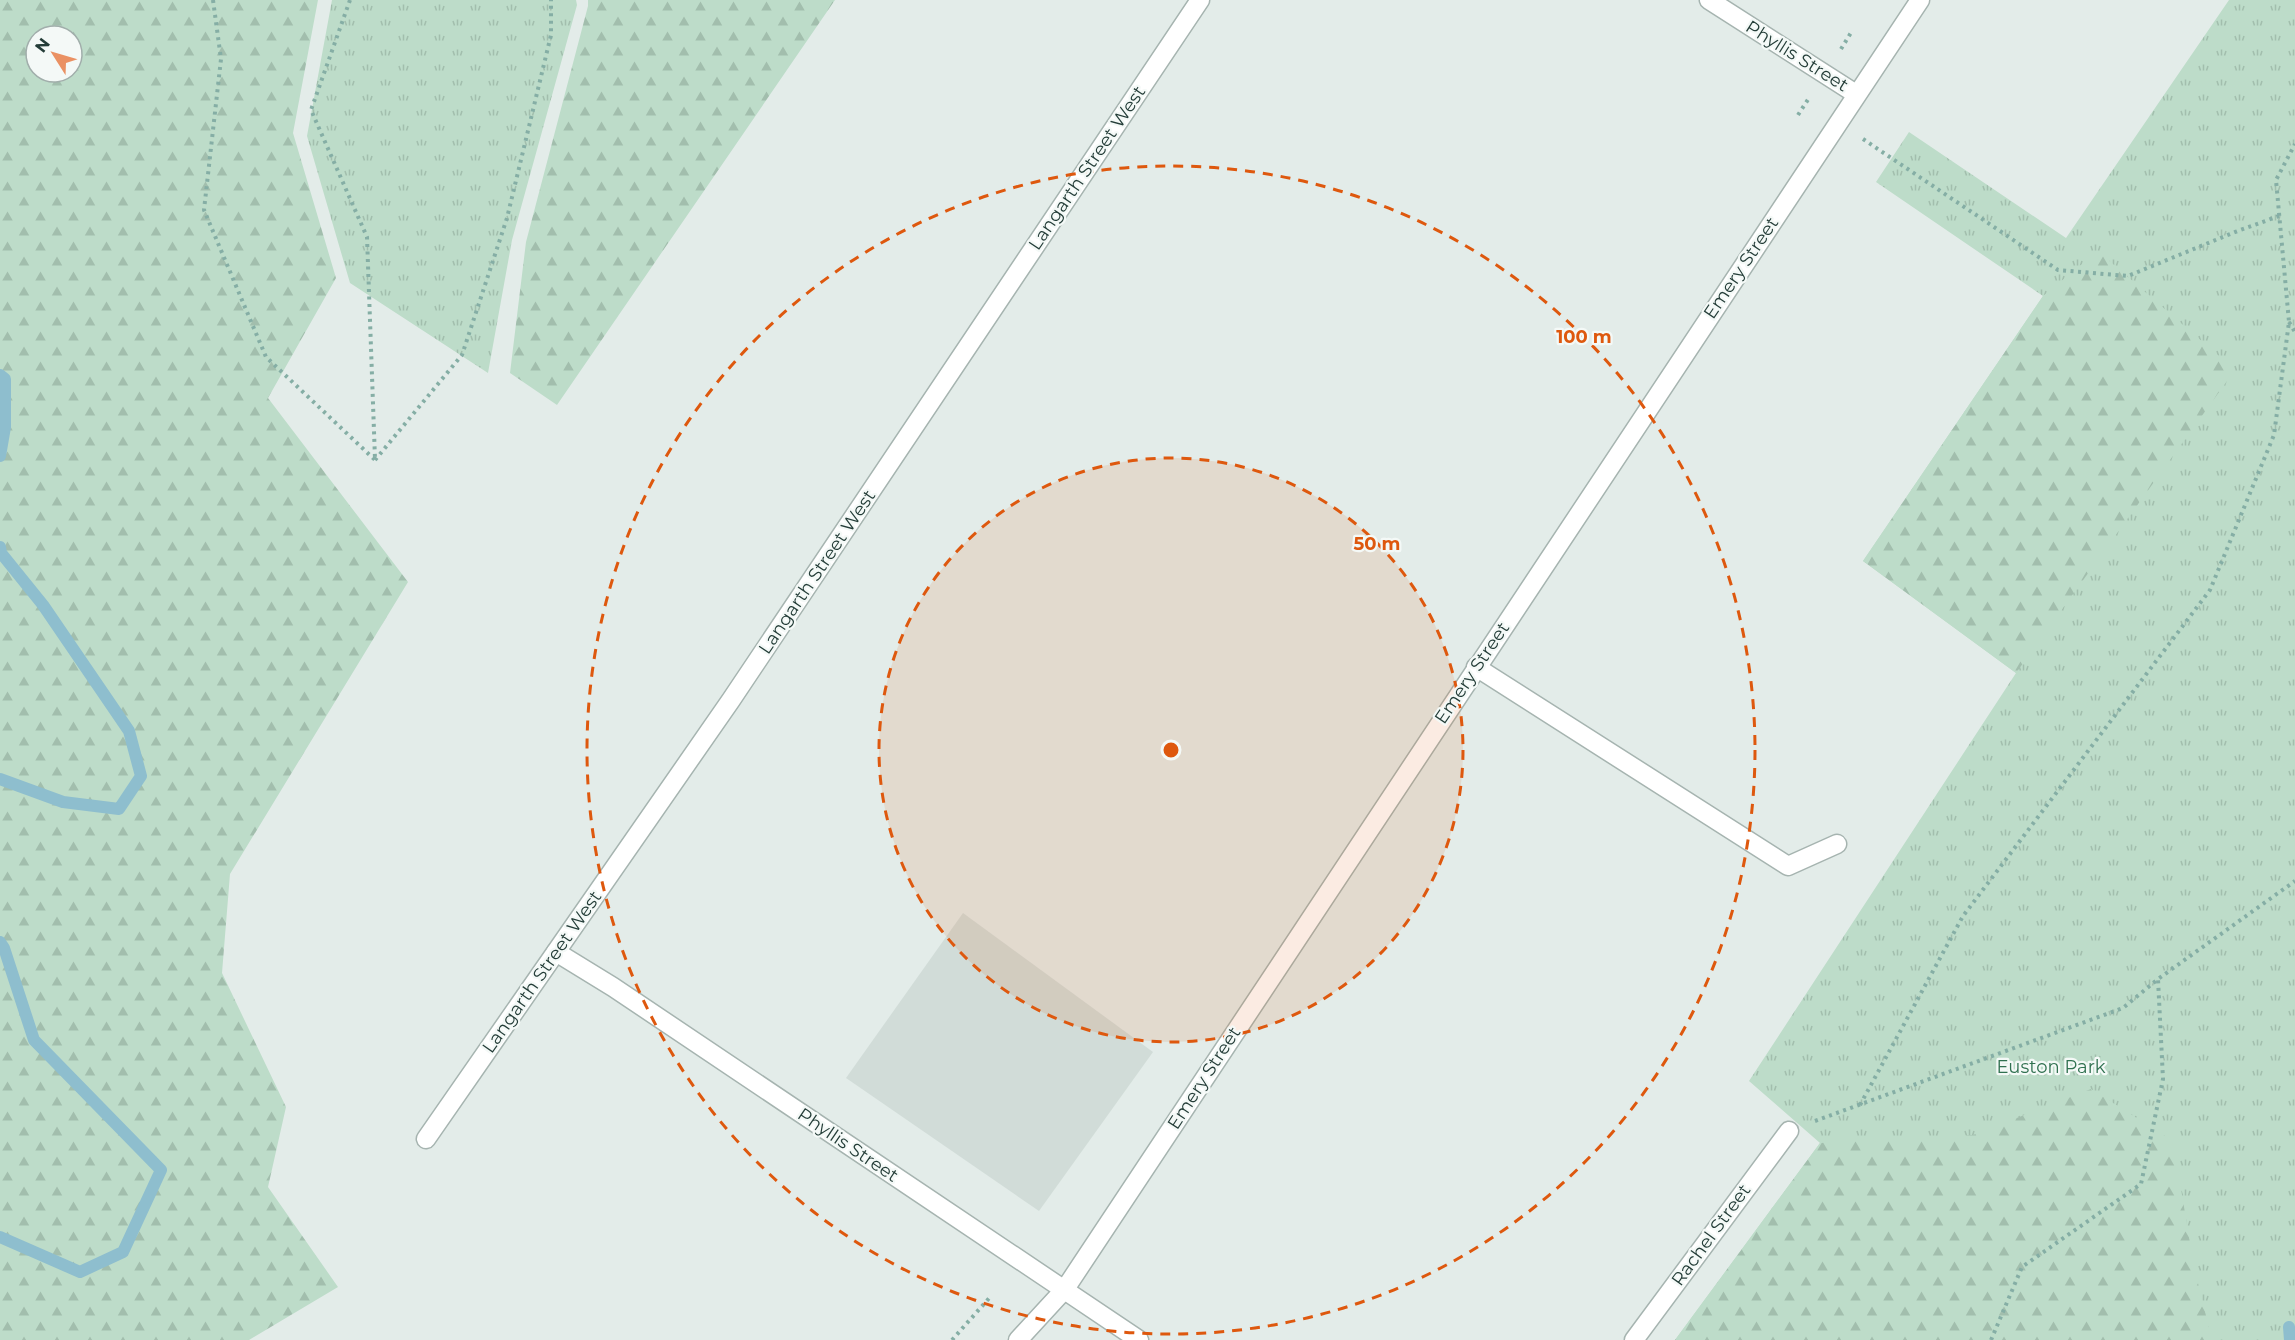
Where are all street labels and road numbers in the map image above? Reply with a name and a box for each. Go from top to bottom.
street label: Phyllis Street [1742,16,1852,96]
street label: Langarth Street West [1024,82,1150,254]
street label: Emery Street [1699,213,1783,323]
street label: Langarth Street West [754,486,880,658]
street label: Emery Street [1430,618,1514,728]
street label: Langarth Street West [478,887,606,1057]
street label: Emery Street [1163,1023,1245,1133]
street label: Phyllis Street [793,1103,903,1187]
street label: Rachel Street [1667,1180,1755,1290]

